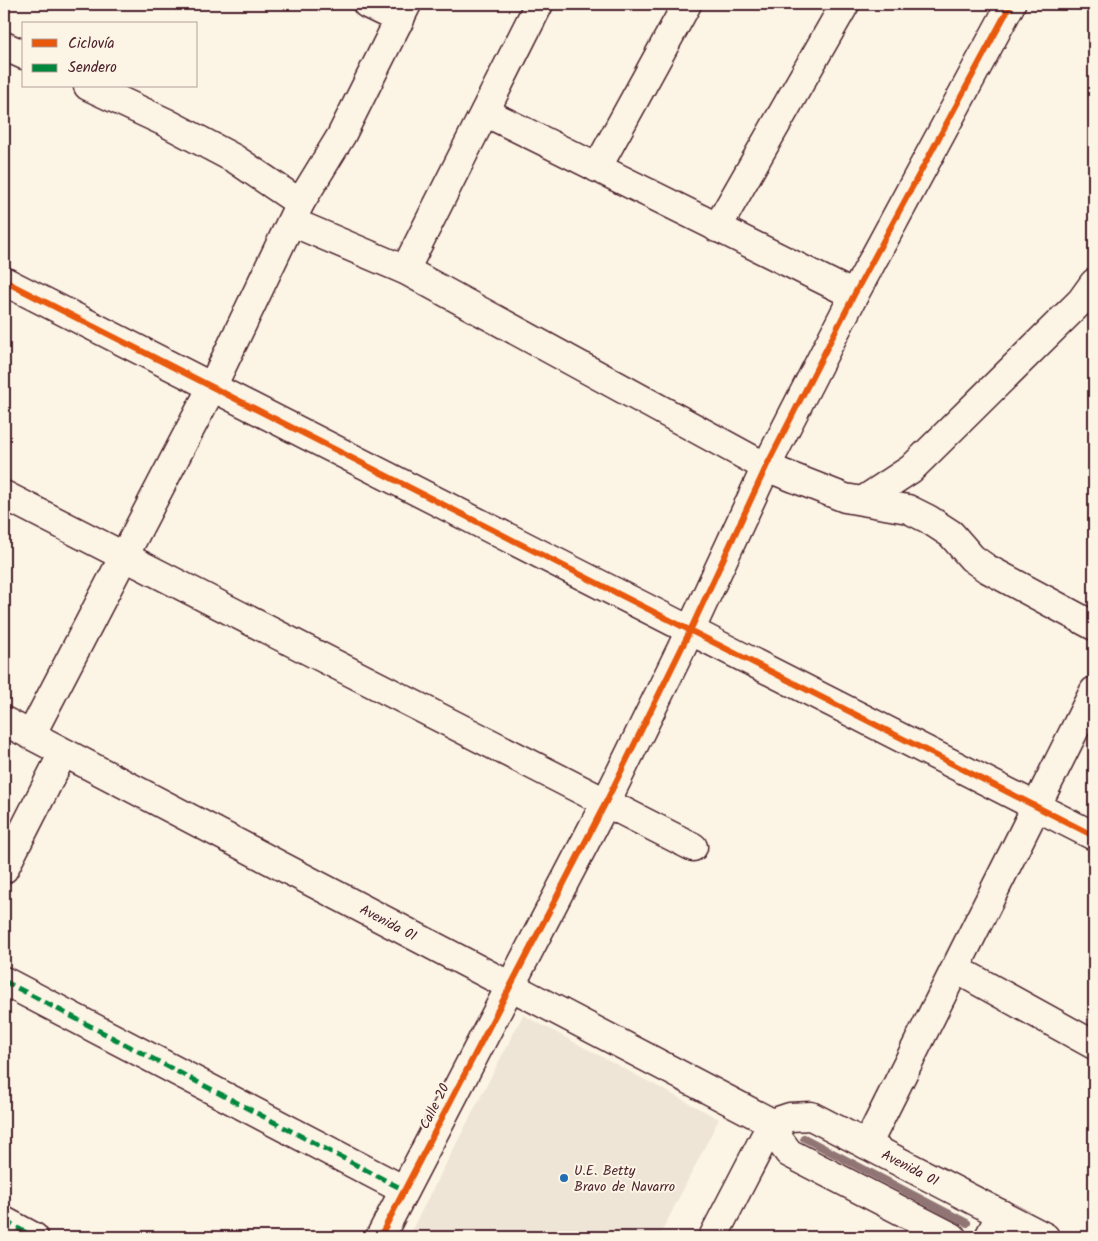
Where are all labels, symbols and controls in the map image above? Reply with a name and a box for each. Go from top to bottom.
legend [22,22,198,88]
text: Ciclovía [68,32,115,56]
text: Sendero [68,56,117,80]
street label: Avenida 01 [355,899,421,947]
street label: Calle 20 [414,1080,456,1133]
street label: Avenida 01 [877,1144,943,1192]
place label: U.E. Betty Bravo de Navarro [574,1160,675,1198]
marker: U.E. Betty Bravo de Navarro [558,1172,570,1184]

